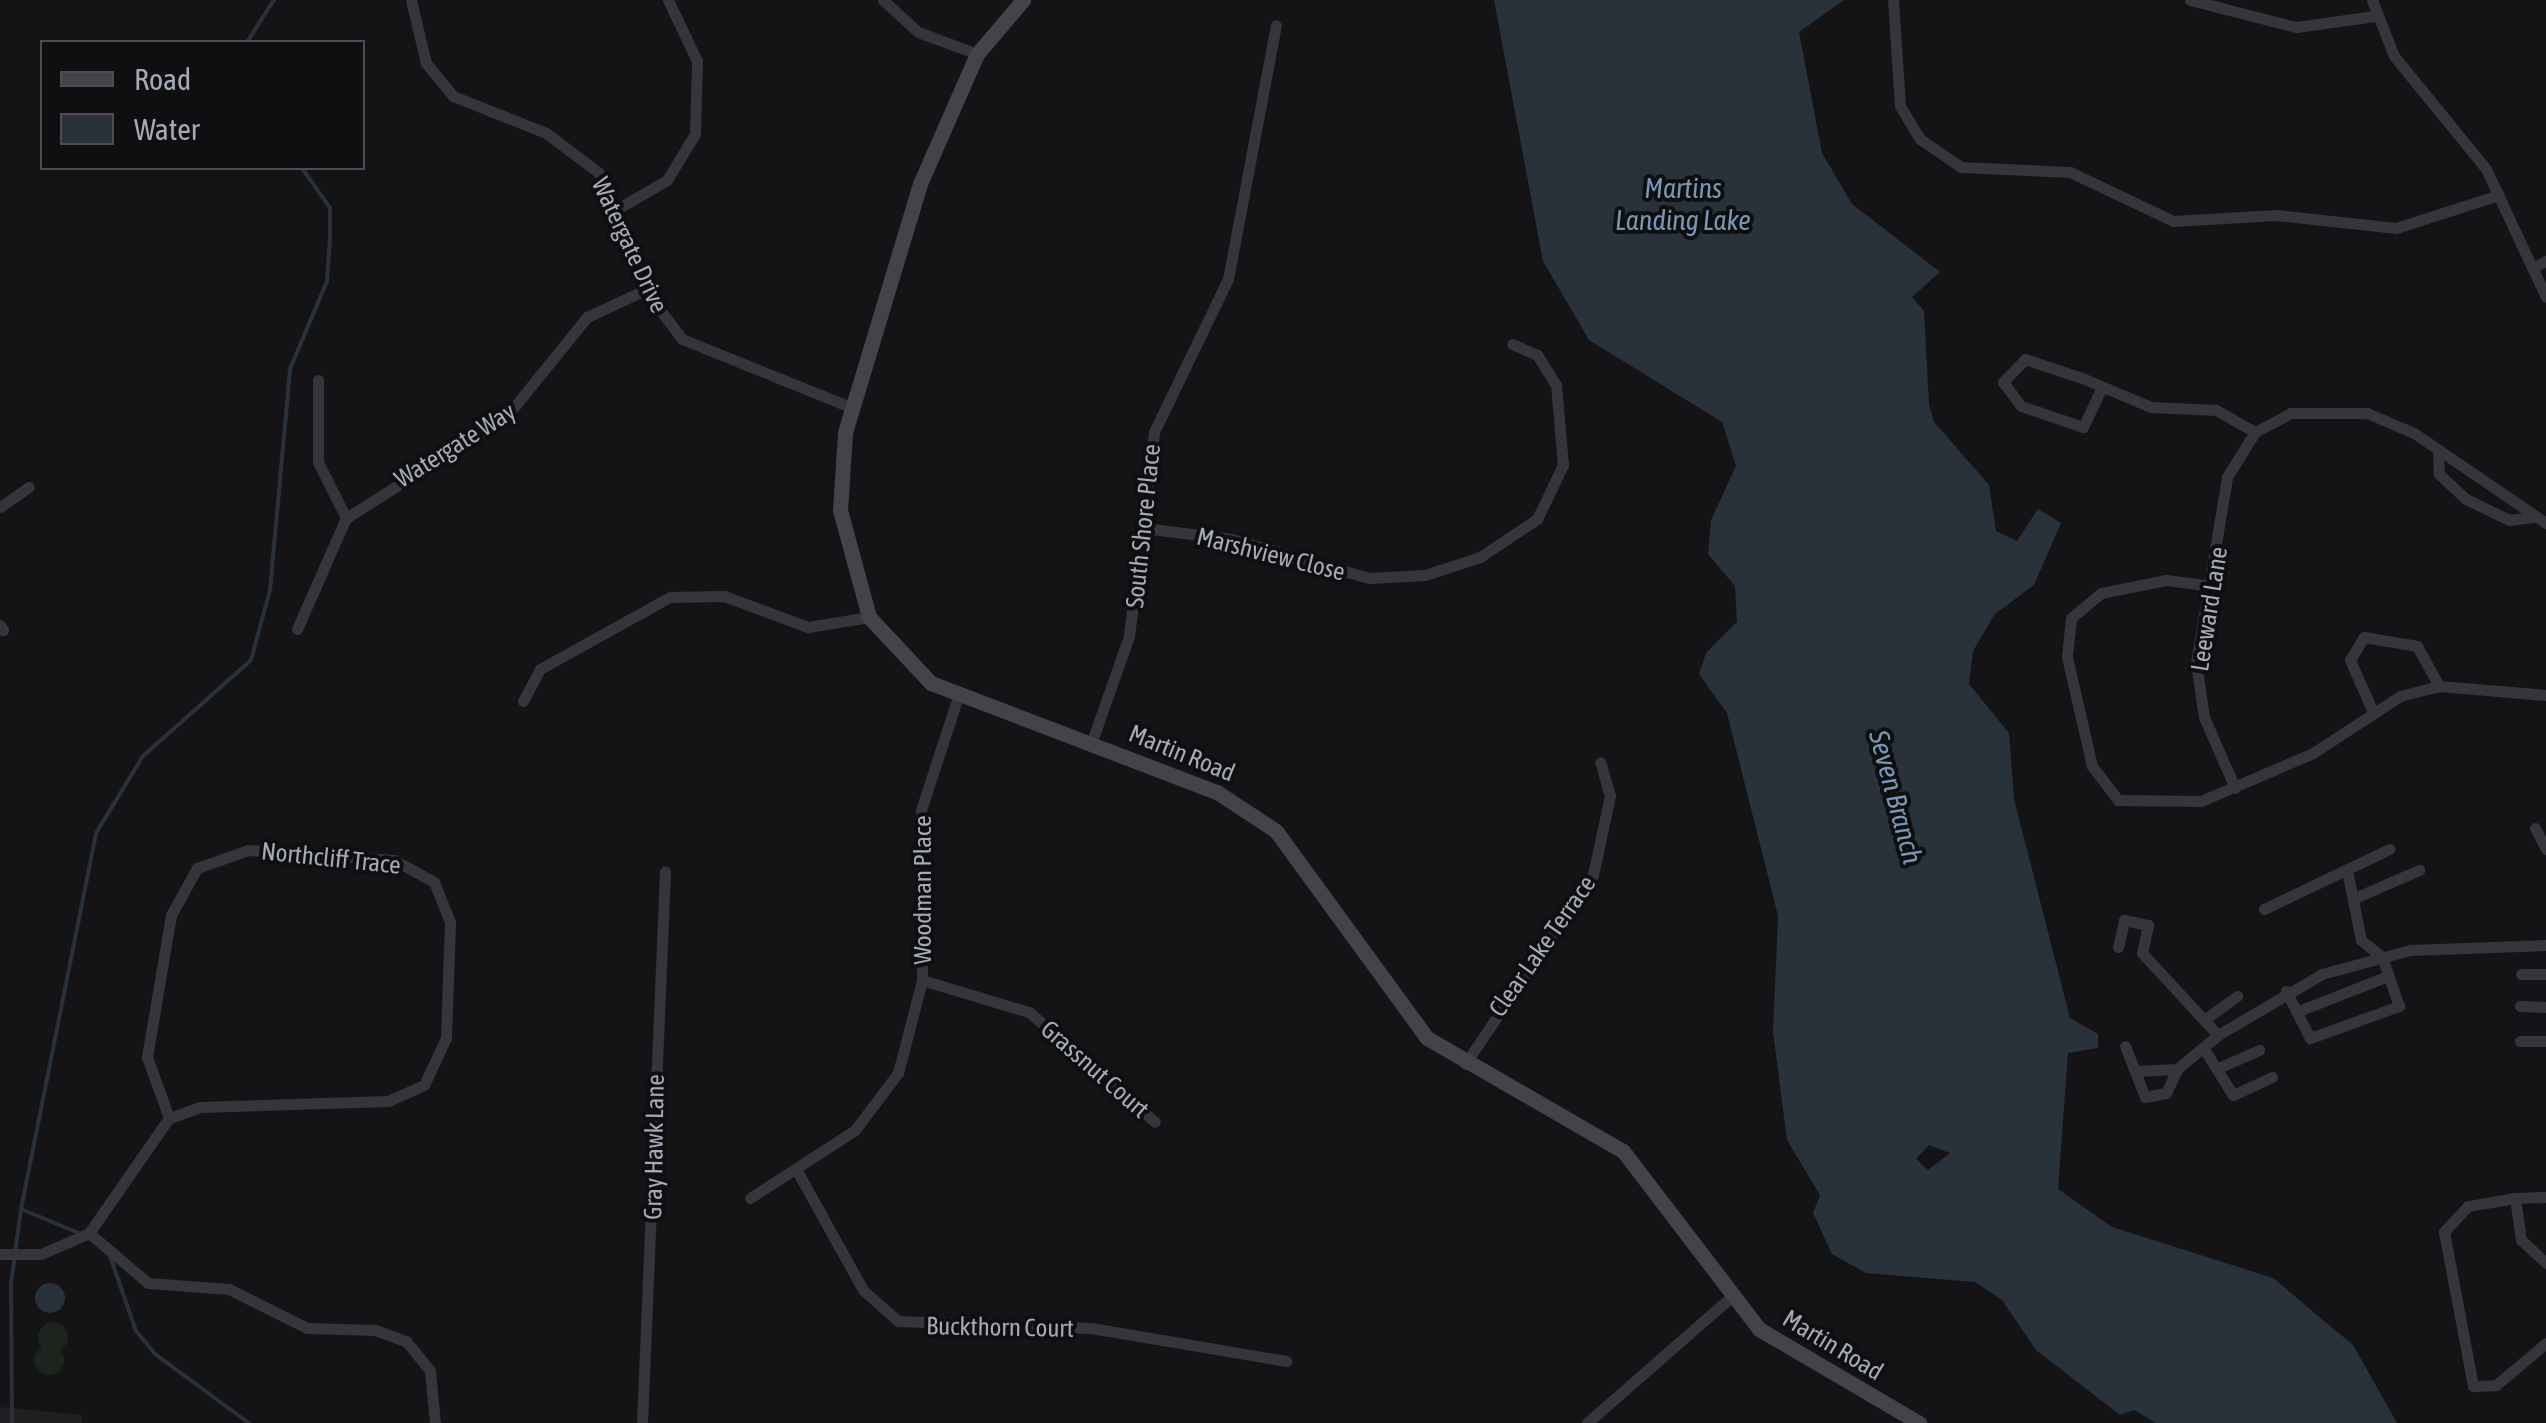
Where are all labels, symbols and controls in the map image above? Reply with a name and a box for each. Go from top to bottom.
legend [40,40,365,170]
text: Road [134,62,191,96]
text: Water [134,112,200,146]
water label: Martins Landing Lake [1615,171,1751,237]
street label: Watergate Drive [586,172,674,318]
street label: Watergate Way [389,396,521,494]
street label: South Shore Place [1119,443,1167,609]
street label: Marshview Close [1194,521,1348,587]
street label: Leeward Lane [2184,545,2234,673]
street label: Martin Road [1125,718,1239,788]
water label: Seven Branch [1862,727,1930,867]
street label: Woodman Place [907,816,937,964]
street label: Northcliff Trace [260,836,402,880]
street label: Clear Lake Terrace [1482,870,1602,1022]
street label: Grassnut Court [1035,1014,1155,1124]
street label: Gray Hawk Lane [638,1074,670,1220]
street label: Martin Road [1777,1303,1889,1387]
street label: Buckthorn Court [926,1311,1074,1343]

